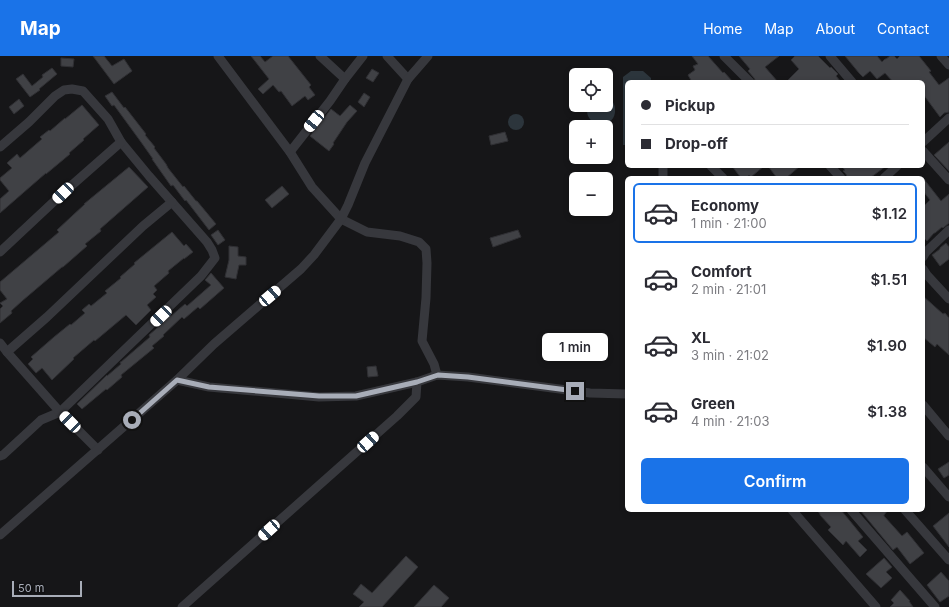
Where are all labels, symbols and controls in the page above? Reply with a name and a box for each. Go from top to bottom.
text: Map [20,17,61,40]
text: Home [703,20,742,37]
text: Map [764,20,794,37]
text: About [816,20,855,37]
text: Contact [877,20,929,37]
map controls [569,68,613,216]
button: locate [569,68,613,112]
text: Pickup [665,96,715,115]
car [302,108,326,134]
button: + [569,120,613,164]
text: Drop-off [665,134,728,153]
button: − [569,172,613,216]
car [50,180,76,206]
icon: car [643,195,679,231]
text: Economy [691,196,759,215]
text: $1.12 [872,204,907,223]
text: 1 min · 21:00 [691,215,767,231]
icon: car [643,261,679,297]
text: Comfort [691,262,752,281]
text: $1.51 [870,270,907,289]
text: 2 min · 21:01 [691,281,766,297]
car [257,284,283,308]
car [148,303,174,329]
icon: car [643,327,679,363]
text: XL [691,328,711,347]
callout: 1 min [542,333,608,361]
text: $1.90 [867,336,907,355]
text: 1 min [559,339,591,355]
text: 3 min · 21:02 [691,347,769,363]
route end [566,382,584,400]
icon: car [643,393,679,429]
text: Green [691,394,735,413]
text: $1.38 [867,402,907,421]
car [57,409,83,435]
route start [123,411,141,429]
text: 4 min · 21:03 [691,413,770,429]
car [355,430,381,454]
button: Confirm [641,458,909,504]
car [256,518,282,542]
scale bar [12,579,82,598]
text: 50 m [18,581,44,595]

